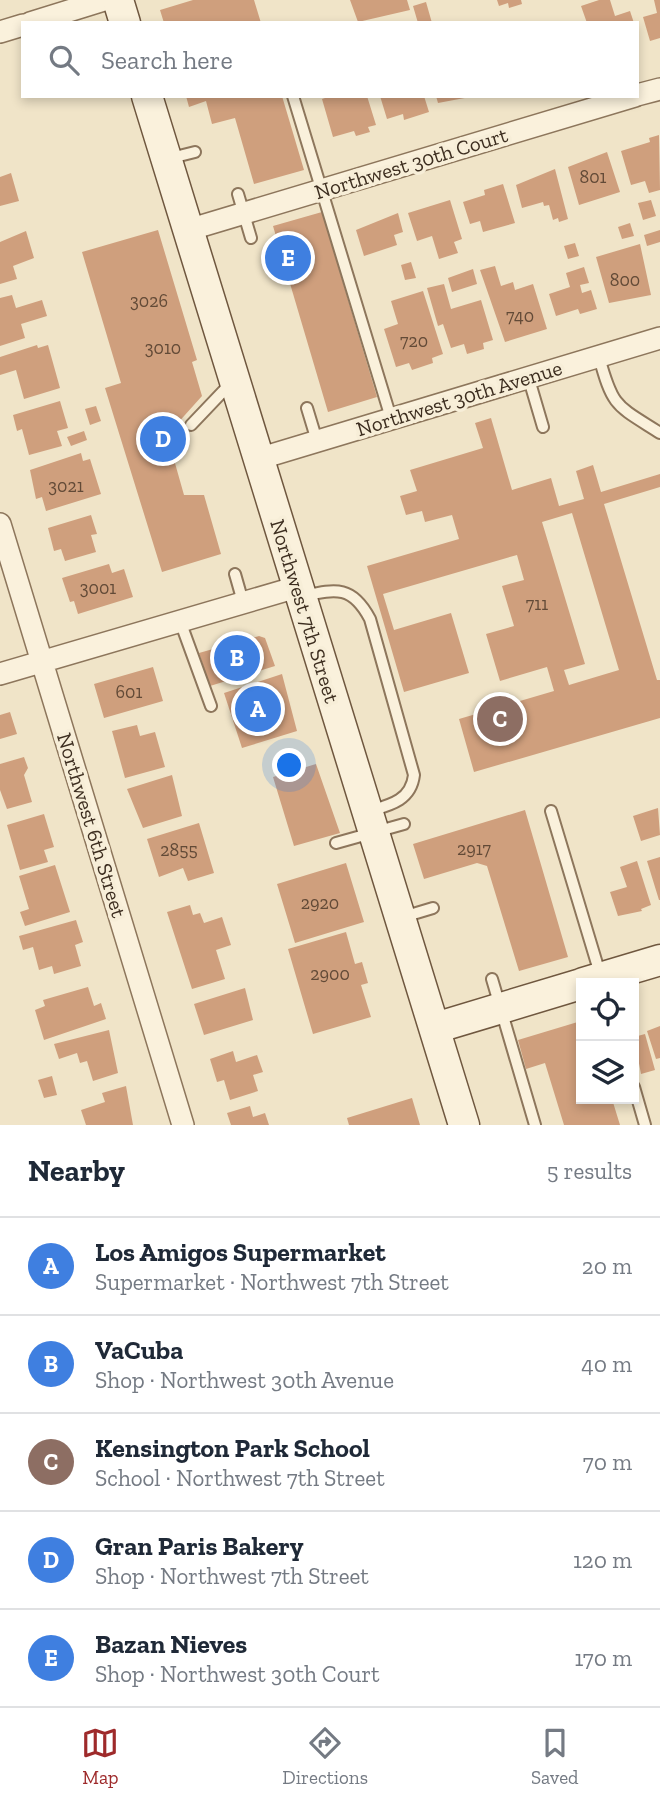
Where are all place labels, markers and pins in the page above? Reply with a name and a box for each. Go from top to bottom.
pin: E [265,232,311,284]
pin: D [140,413,186,465]
pin: B [214,632,260,684]
pin: A [235,683,281,735]
pin: C [477,693,523,745]

